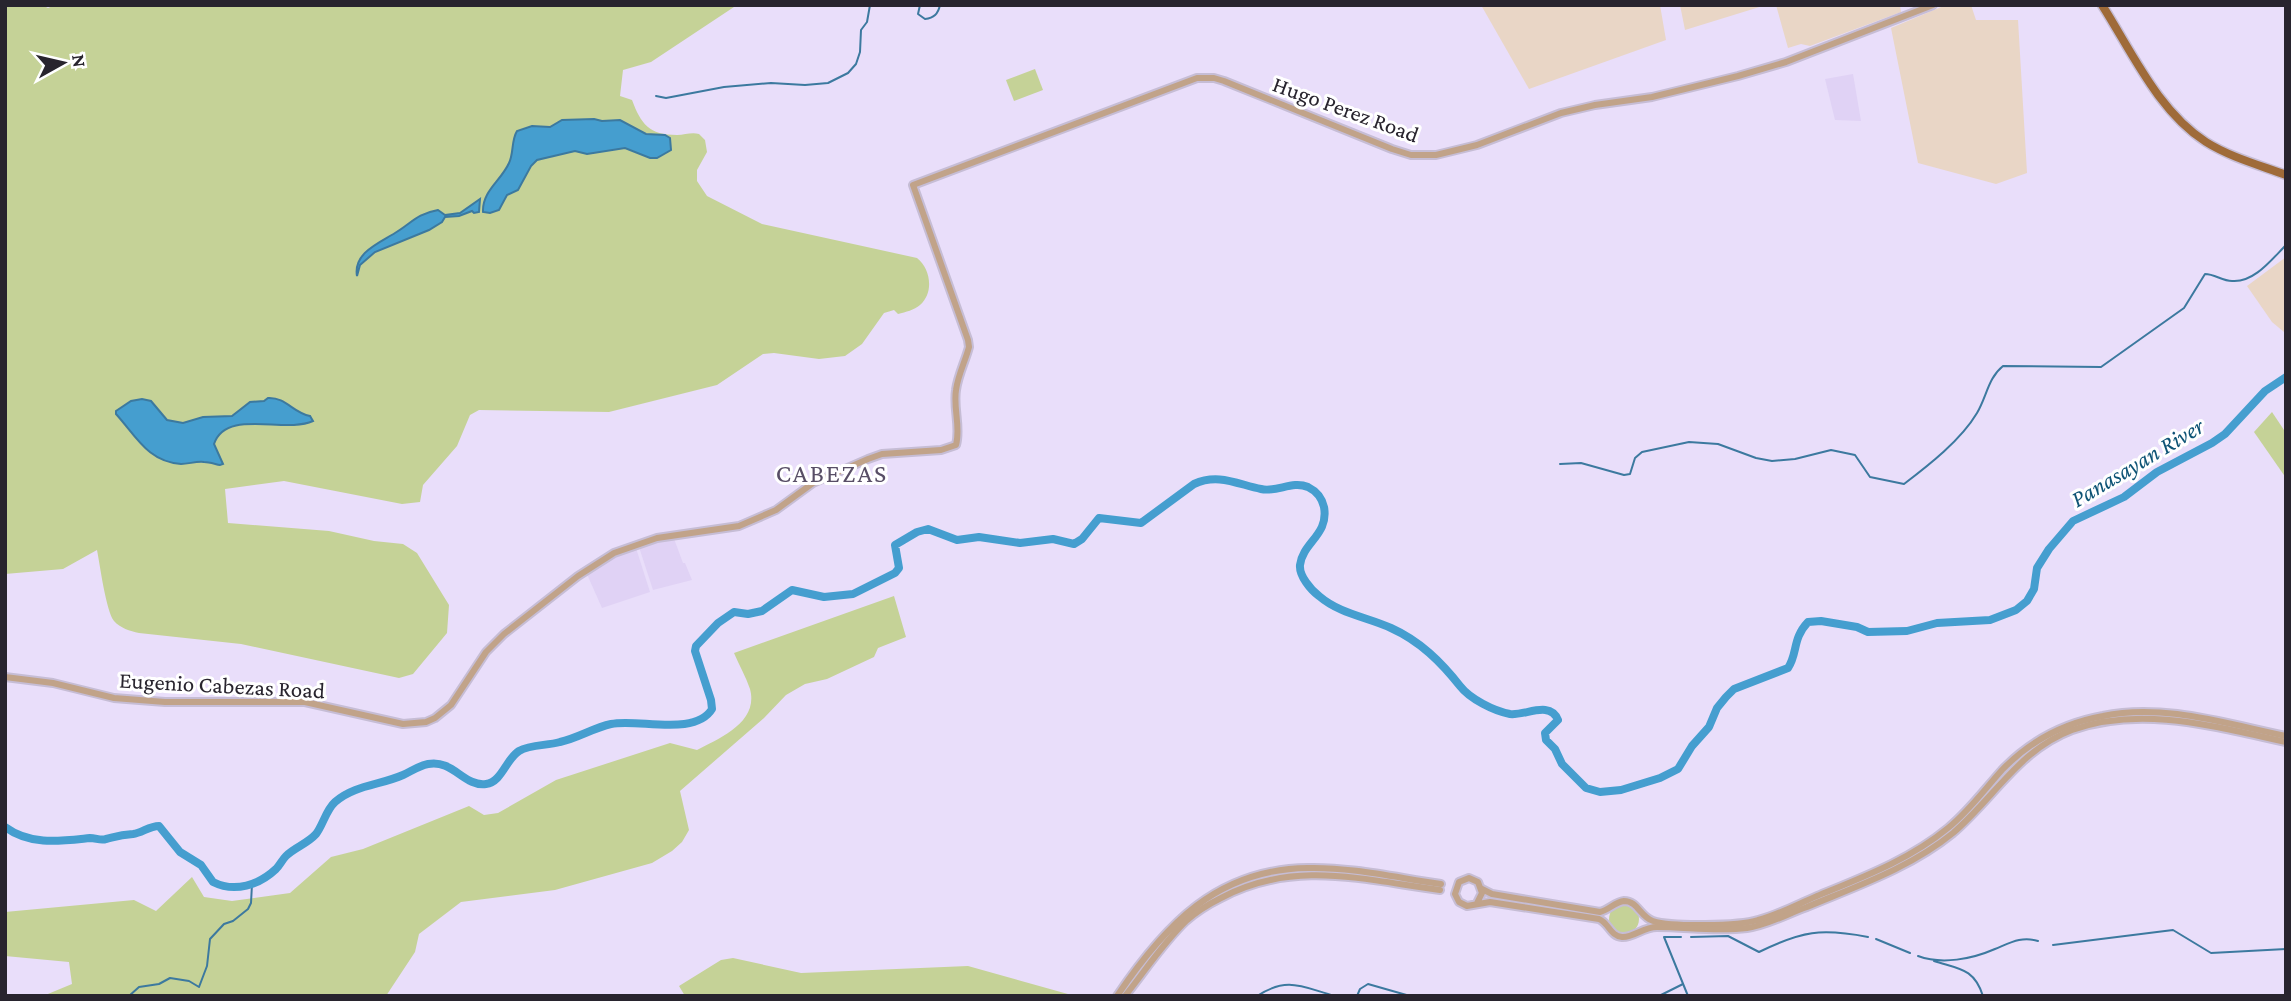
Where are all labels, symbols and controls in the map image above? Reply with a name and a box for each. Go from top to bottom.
north arrow [28,28,98,98]
text: N [68,53,91,69]
street label: Hugo Perez Road [1269,70,1423,148]
water label: Panasayan River [2066,411,2209,512]
district label: CABEZAS [776,459,888,488]
street label: Eugenio Cabezas Road [118,667,326,703]

